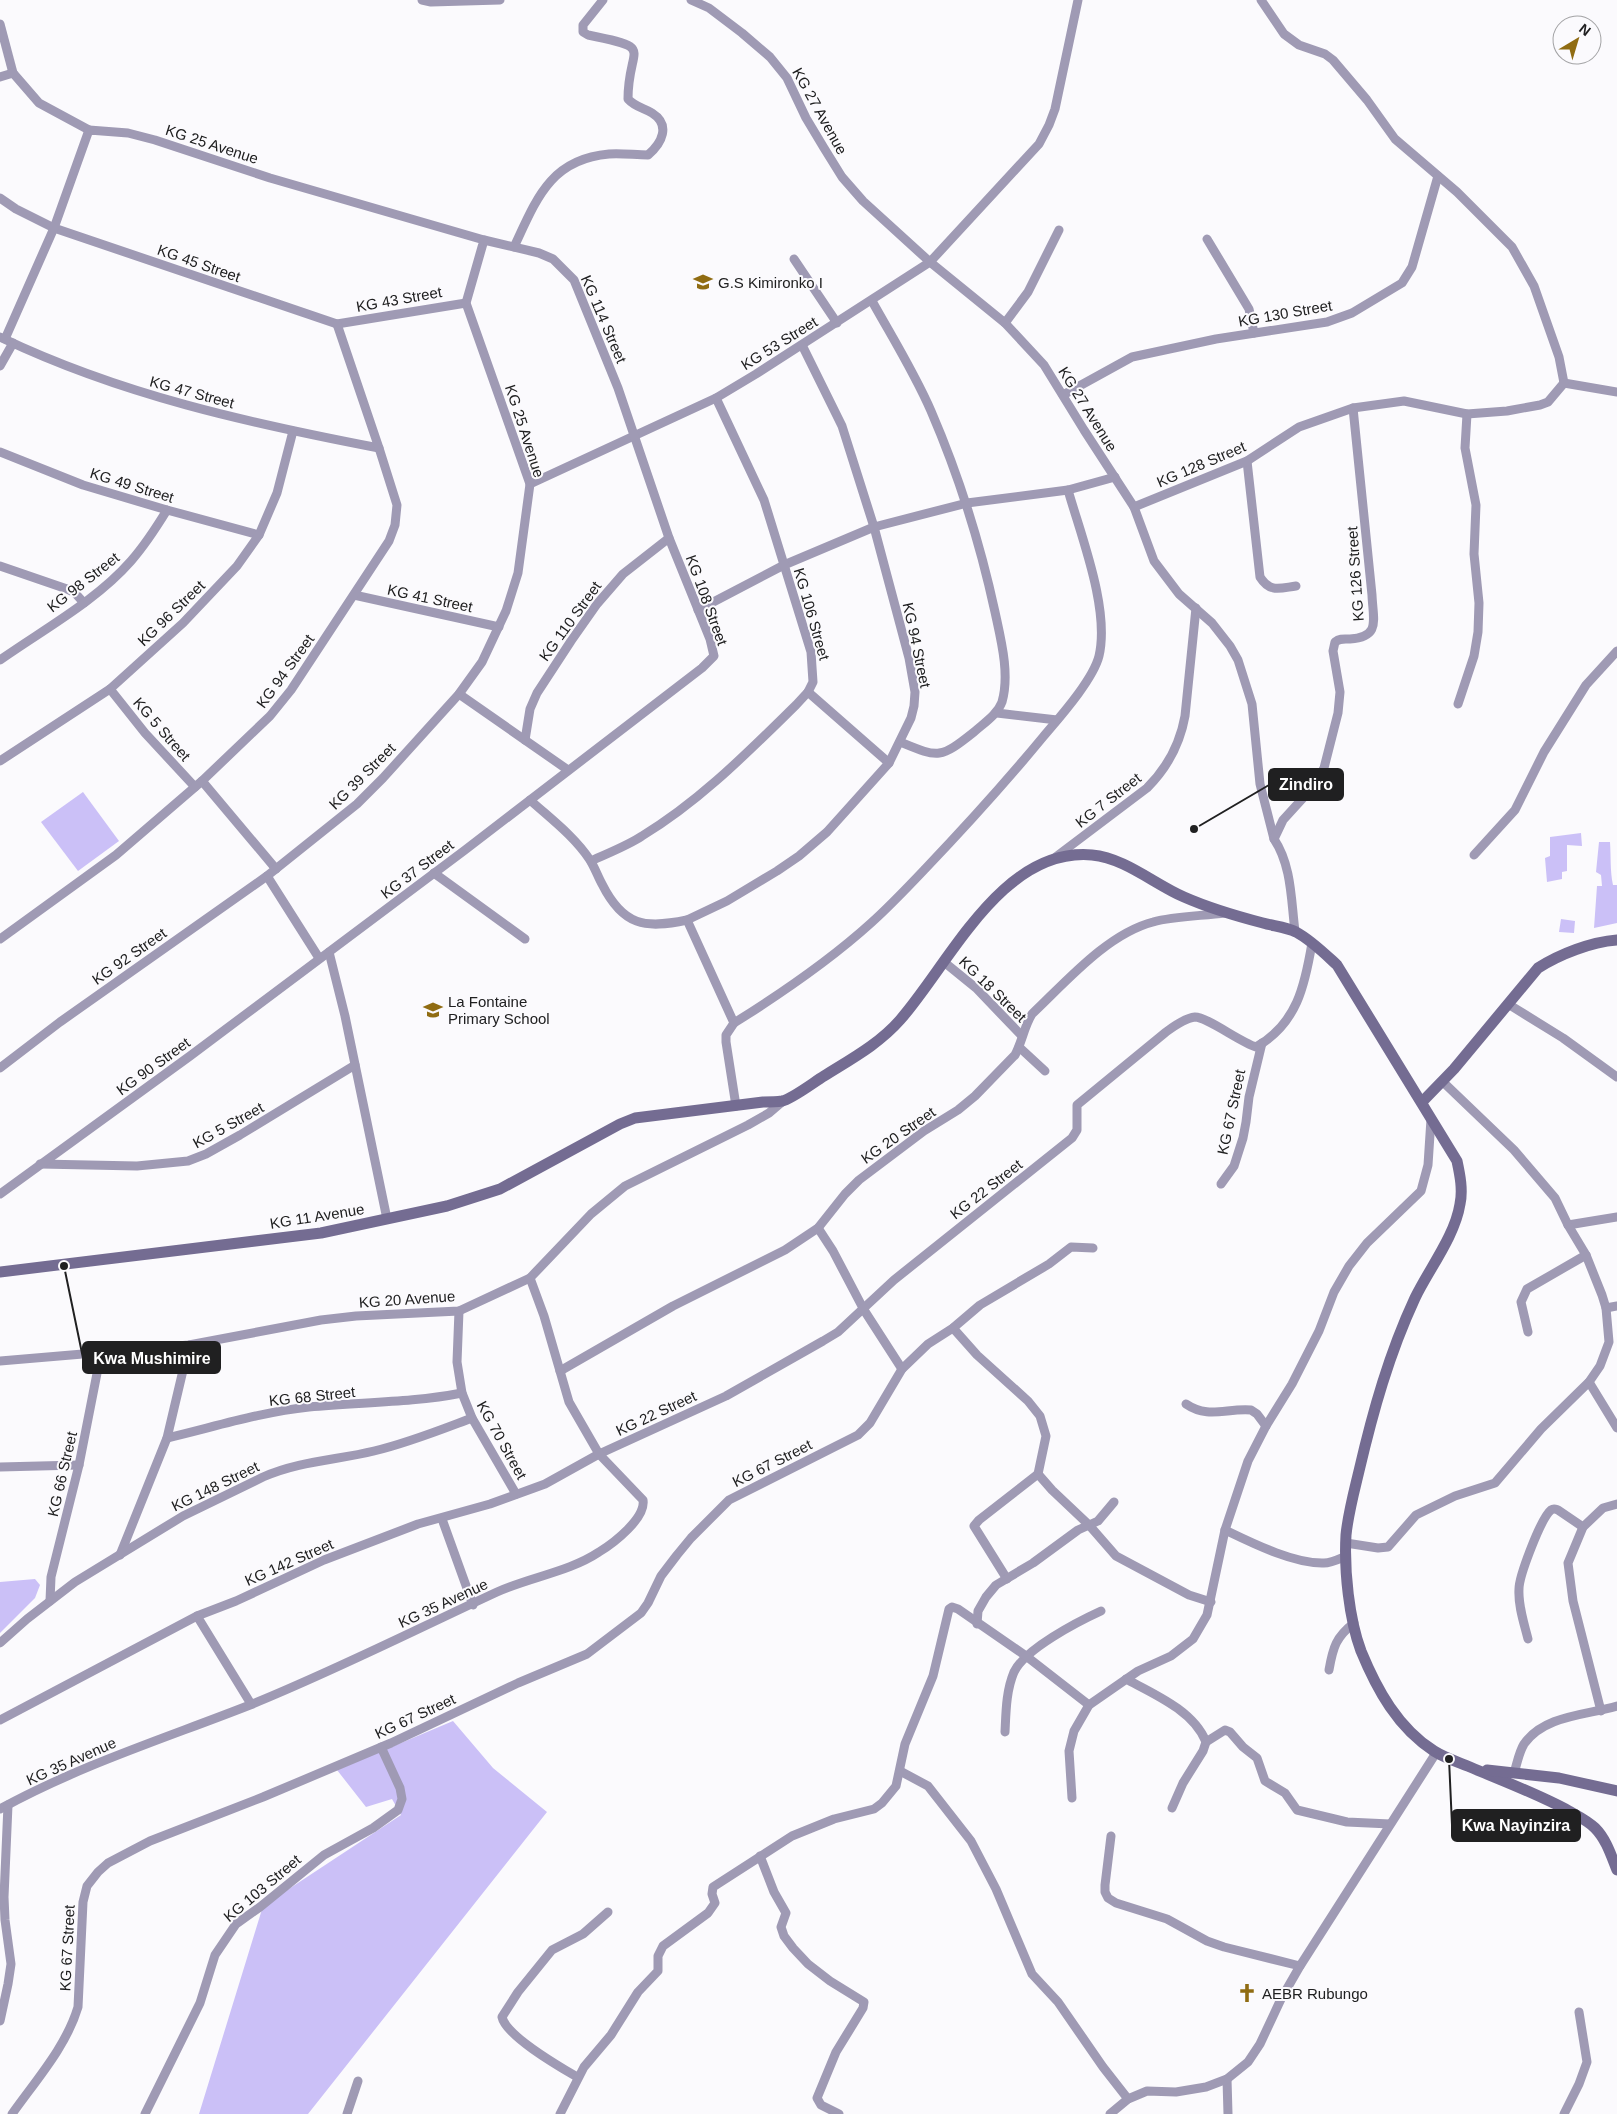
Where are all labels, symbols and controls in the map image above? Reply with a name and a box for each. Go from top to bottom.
north arrow [1552,15,1602,65]
text: N [1576,20,1594,39]
street label: KG 27 Avenue [789,65,851,157]
street label: KG 25 Avenue [163,121,261,167]
street label: KG 45 Street [155,241,244,285]
school or university icon: G.S Kimironko I [692,271,714,293]
street label: KG 114 Street [578,272,630,366]
place label: G.S Kimironko I [718,274,823,291]
street label: KG 43 Street [355,283,444,315]
street label: KG 130 Street [1237,296,1334,330]
street label: KG 53 Street [738,312,821,373]
street label: KG 27 Avenue [1055,364,1121,454]
street label: KG 47 Street [148,373,237,412]
street label: KG 25 Avenue [502,382,548,480]
street label: KG 128 Street [1154,437,1249,490]
street label: KG 49 Street [88,464,177,506]
street label: KG 126 Street [1343,525,1367,622]
street label: KG 98 Street [44,548,123,615]
street label: KG 108 Street [683,552,732,648]
street label: KG 106 Street [791,566,833,663]
street label: KG 96 Street [134,576,209,649]
street label: KG 110 Street [536,577,605,664]
street label: KG 41 Street [386,581,475,616]
street label: KG 94 Street [900,601,935,690]
street label: KG 94 Street [253,630,318,711]
street label: KG 5 Street [130,694,195,765]
street label: KG 39 Street [325,739,399,813]
street label: KG 7 Street [1072,769,1145,831]
callout: Zindiro [1269,769,1343,800]
text: Zindiro [1279,776,1333,793]
street label: KG 37 Street [377,836,457,902]
street label: KG 92 Street [89,924,170,988]
street label: KG 18 Street [956,953,1031,1026]
place label: La Fontaine Primary School [448,993,550,1027]
school or university icon: La Fontaine Primary School [422,999,444,1021]
street label: KG 90 Street [113,1033,194,1098]
street label: KG 67 Street [1214,1067,1249,1156]
street label: KG 5 Street [190,1098,267,1151]
street label: KG 20 Street [858,1103,939,1167]
street label: KG 22 Street [947,1155,1026,1222]
street label: KG 11 Avenue [269,1200,365,1232]
street label: KG 20 Avenue [358,1287,456,1311]
callout: Kwa Mushimire [83,1342,220,1373]
text: Kwa Mushimire [93,1350,211,1367]
street label: KG 68 Street [268,1383,357,1409]
street label: KG 22 Street [613,1387,700,1439]
street label: KG 70 Street [474,1398,531,1483]
street label: KG 66 Street [44,1429,80,1518]
street label: KG 67 Street [730,1435,815,1490]
street label: KG 148 Street [169,1457,262,1514]
street label: KG 142 Street [242,1535,337,1589]
street label: KG 35 Avenue [396,1575,490,1631]
street label: KG 67 Street [372,1690,459,1742]
street label: KG 35 Avenue [23,1734,119,1788]
callout: Kwa Nayinzira [1452,1810,1580,1841]
text: Kwa Nayinzira [1462,1817,1570,1834]
street label: KG 103 Street [220,1850,305,1925]
street label: KG 67 Street [56,1903,78,1992]
church icon: AEBR Rubungo [1236,1982,1258,2004]
place label: AEBR Rubungo [1262,1985,1368,2002]

